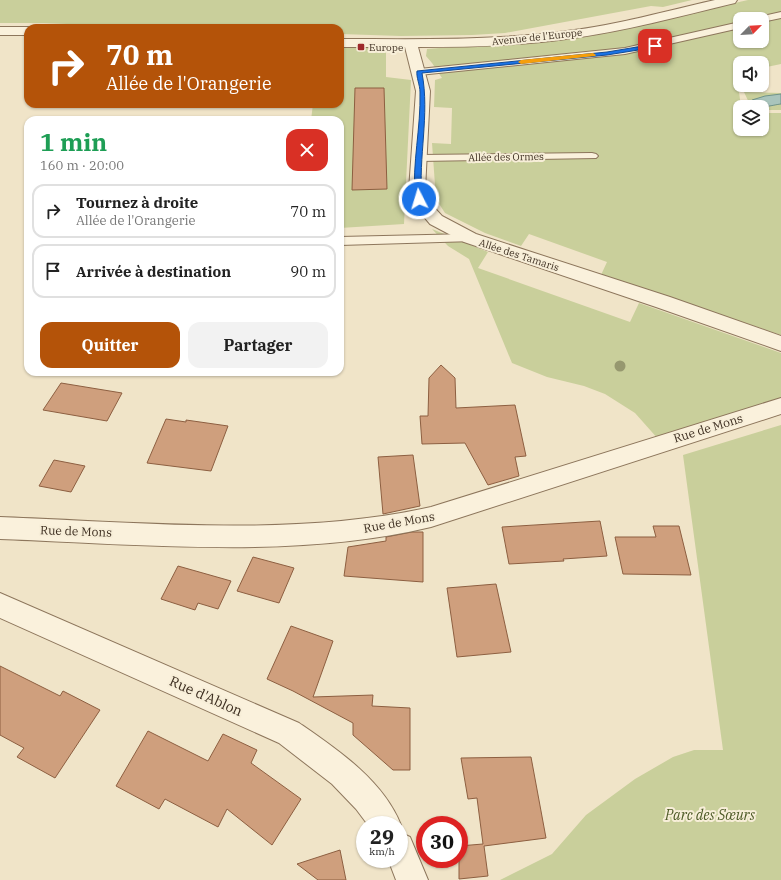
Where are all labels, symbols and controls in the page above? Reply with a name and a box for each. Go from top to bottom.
north arrow [733,12,769,48]
map controls [733,12,769,136]
street label: Avenue de l'Europe [491,26,583,48]
pin [638,29,672,63]
icon: arrive [644,35,666,57]
text: 70 m [106,36,173,73]
icon: right [40,40,92,92]
place label: Europe [369,41,403,54]
marker: Europe [356,42,366,52]
button: sound [733,56,769,92]
text: Allée de l'Orangerie [106,72,272,95]
button: layers [733,100,769,136]
text: 1 min [40,126,107,158]
button: close [286,129,328,171]
street label: Allée des Ormes [468,150,544,164]
text: 160 m · 20:00 [40,157,124,174]
position arrow [398,178,440,220]
text: Tournez à droite [76,193,198,212]
icon: right [42,200,64,222]
text: 70 m [290,202,326,221]
text: Allée de l'Orangerie [76,212,196,229]
street label: Allée des Tamaris [477,236,561,274]
icon: arrive [42,260,64,282]
text: Arrivée à destination [76,262,231,281]
text: 90 m [290,262,326,281]
button: Quitter [40,322,180,368]
button: Partager [188,322,328,368]
street label: Rue de Mons [671,410,745,446]
street label: Rue de Mons [362,508,436,536]
street label: Rue de Mons [40,522,112,540]
street label: Rue d'Ablon [167,672,246,720]
park label: Parc des Sœurs [664,806,756,824]
speed limit sign: 30 [416,816,468,868]
text: 29 [370,823,394,850]
text: km/h [369,845,395,858]

